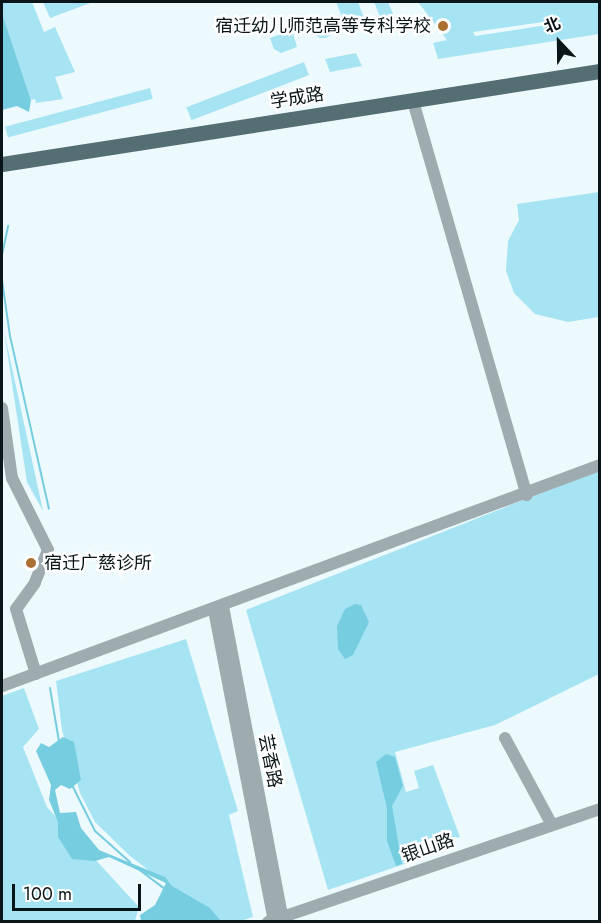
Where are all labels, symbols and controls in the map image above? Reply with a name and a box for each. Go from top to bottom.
text: 北 [540,11,564,39]
north arrow [529,12,589,72]
place label: 宿迁幼儿师范高等专科学校 [215,15,431,37]
marker: 宿迁幼儿师范高等专科学校 [436,19,450,33]
street label: 学成路 [269,83,325,113]
place label: 宿迁广慈诊所 [44,552,152,574]
marker: 宿迁广慈诊所 [22,554,40,572]
street label: 芸香路 [254,732,286,790]
street label: 银山路 [399,829,457,867]
scale bar [15,872,144,910]
text: 100 m [23,881,72,907]

